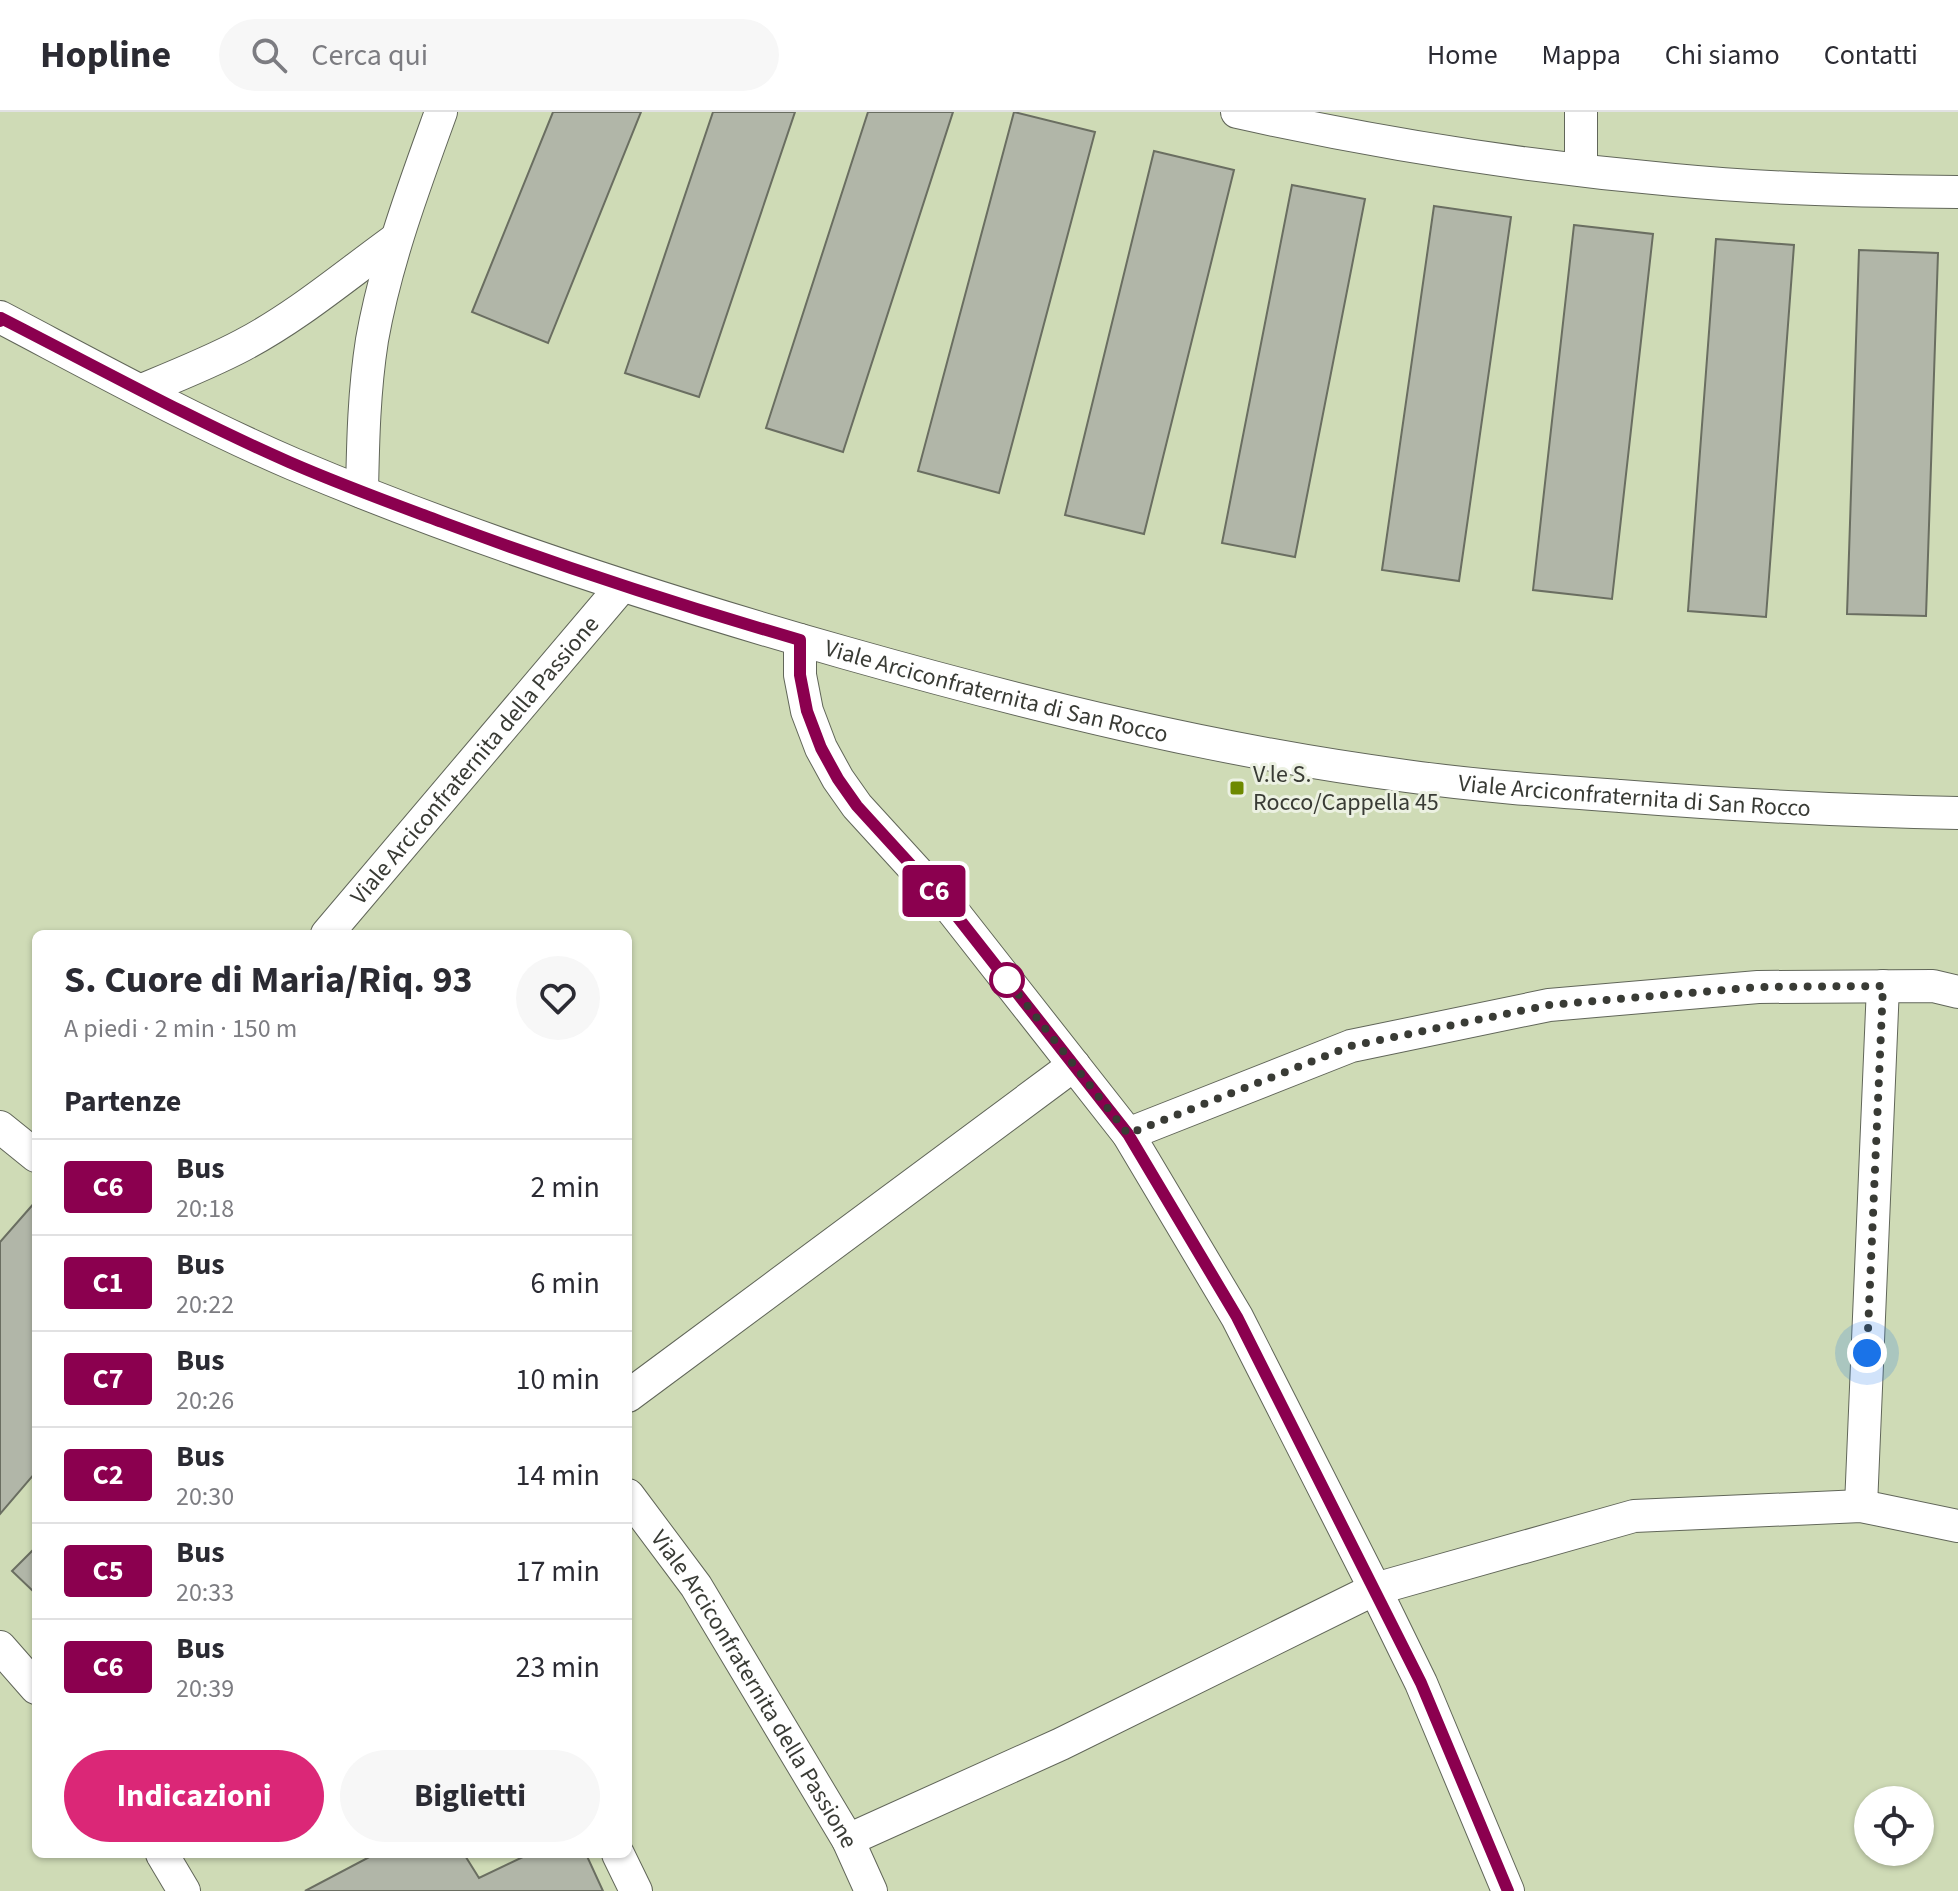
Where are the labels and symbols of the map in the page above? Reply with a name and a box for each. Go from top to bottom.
street label: Viale Arciconfraternita della Passione [342,608,608,913]
street label: Viale Arciconfraternita di San Rocco [821,631,1171,752]
place label: V.le S. Rocco/Cappella 45 [1253,757,1439,820]
street label: Viale Arciconfraternita di San Rocco [1457,766,1812,826]
marker: V.le S. Rocco/Cappella 45 [1228,779,1246,797]
line badge: C6 [898,865,970,917]
unlabelled marker [990,963,1024,997]
your location [1847,1333,1887,1373]
street label: Viale Arciconfraternita della Passione [642,1523,866,1854]

